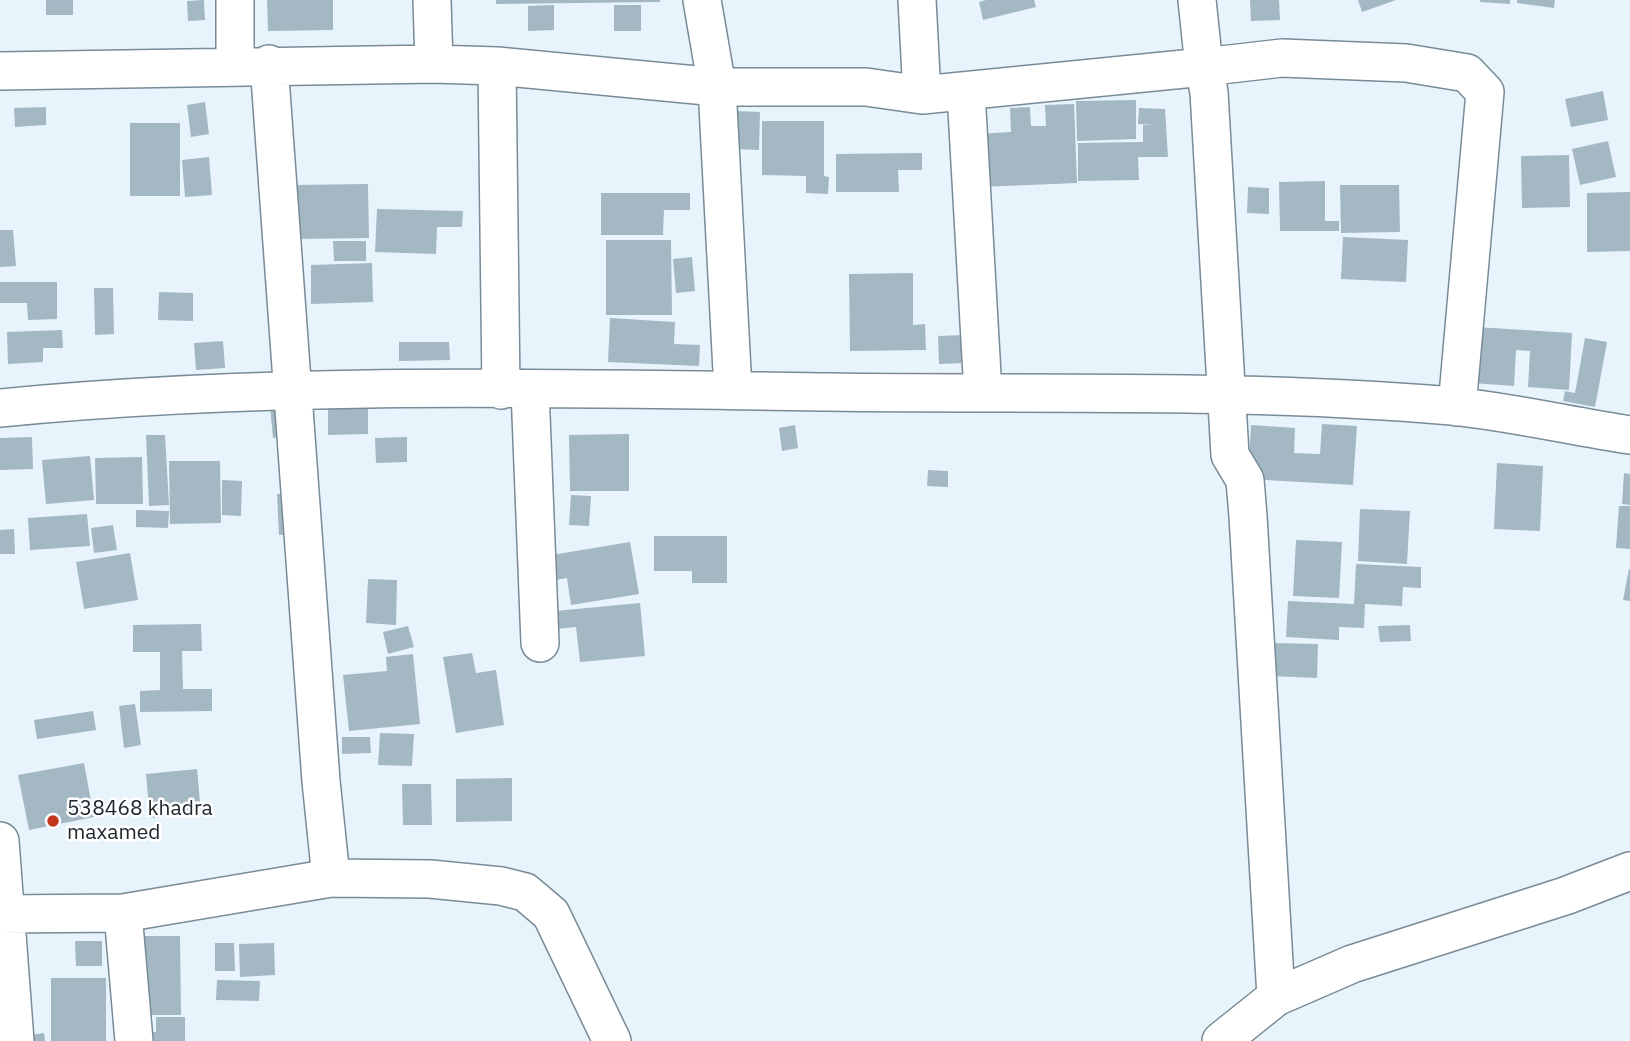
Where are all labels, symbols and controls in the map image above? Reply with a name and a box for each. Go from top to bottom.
place label: 538468 khadra maxamed [67,796,213,846]
marker: 538468 khadra maxamed [45,813,61,829]

